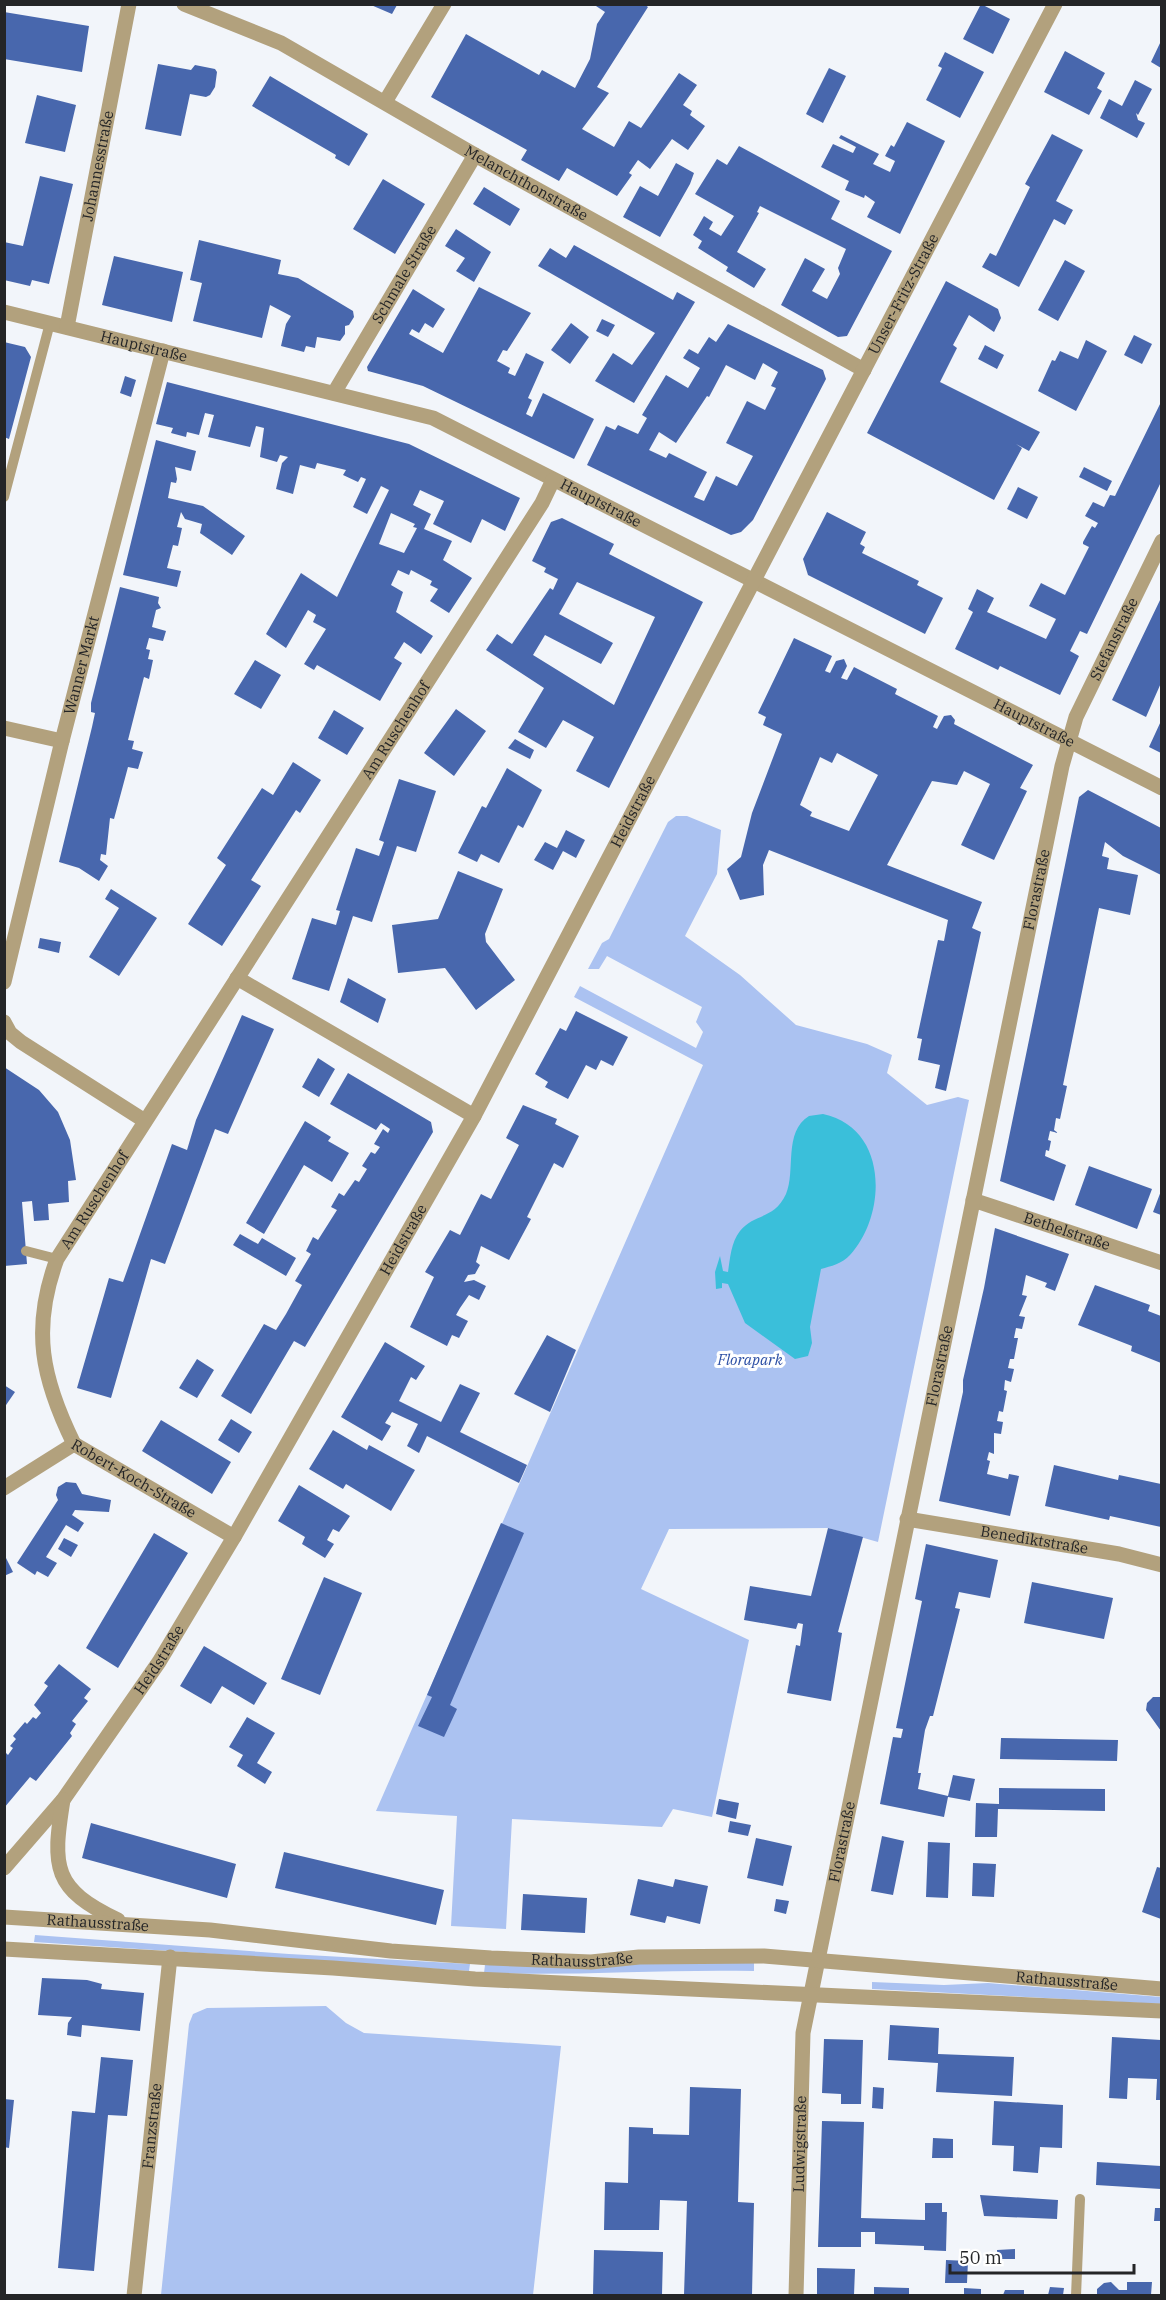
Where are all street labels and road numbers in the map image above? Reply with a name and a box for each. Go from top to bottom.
street label: Johannesstraße [78,109,117,223]
street label: Melanchthonstraße [461,141,592,225]
street label: Schmale Straße [367,221,440,327]
street label: Unser-Fritz-Straße [864,230,942,357]
street label: Hauptstraße [99,326,189,366]
street label: Hauptstraße [557,474,645,531]
street label: Stefanstraße [1085,594,1142,684]
street label: Wanner Markt [59,614,103,717]
street label: Am Ruschenhof [357,677,434,783]
street label: Hauptstraße [990,694,1078,751]
street label: Heidstraße [606,772,659,851]
street label: Florastraße [1019,847,1054,932]
street label: Am Ruschenhof [56,1147,133,1252]
street label: Heidstraße [375,1201,431,1278]
street label: Bethelstraße [1021,1208,1113,1254]
street label: Florastraße [921,1324,956,1408]
street label: Robert-Koch-Straße [68,1434,200,1522]
street label: Benediktstraße [979,1521,1090,1558]
street label: Heidstraße [129,1621,188,1698]
street label: Florastraße [824,1800,859,1884]
street label: Rathausstraße [46,1910,150,1935]
street label: Rathausstraße [530,1948,634,1971]
street label: Rathausstraße [1015,1967,1119,1994]
street label: Franzstraße [138,2082,166,2170]
street label: Ludwigstraße [789,2095,810,2193]

